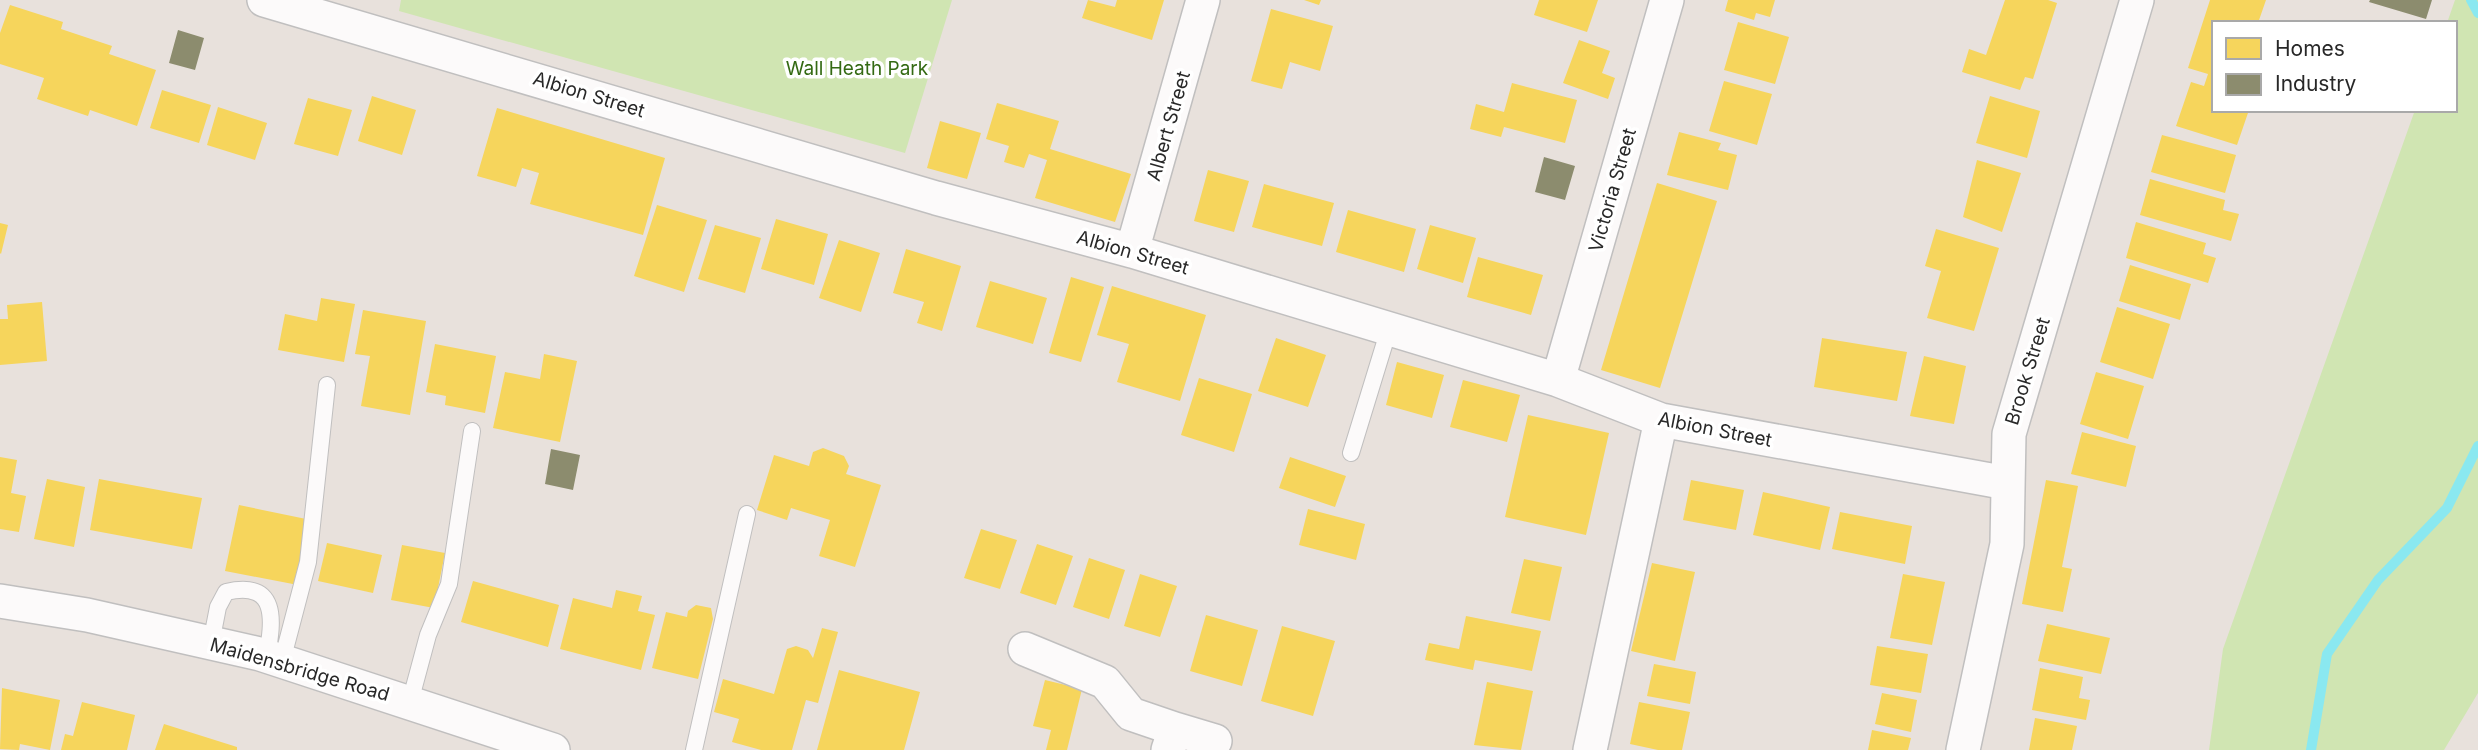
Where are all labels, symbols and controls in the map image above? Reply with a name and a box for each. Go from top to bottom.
legend [2212,21,2457,112]
text: Homes [2275,36,2345,61]
park label: Wall Heath Park [786,57,929,80]
street label: Albion Street [530,67,647,122]
street label: Albert Street [1142,69,1195,184]
text: Industry [2275,71,2357,96]
street label: Victoria Street [1584,126,1641,255]
street label: Albion Street [1074,226,1192,279]
street label: Brook Street [2000,314,2055,428]
street label: Albion Street [1656,407,1774,452]
street label: Maidensbridge Road [207,633,392,706]

